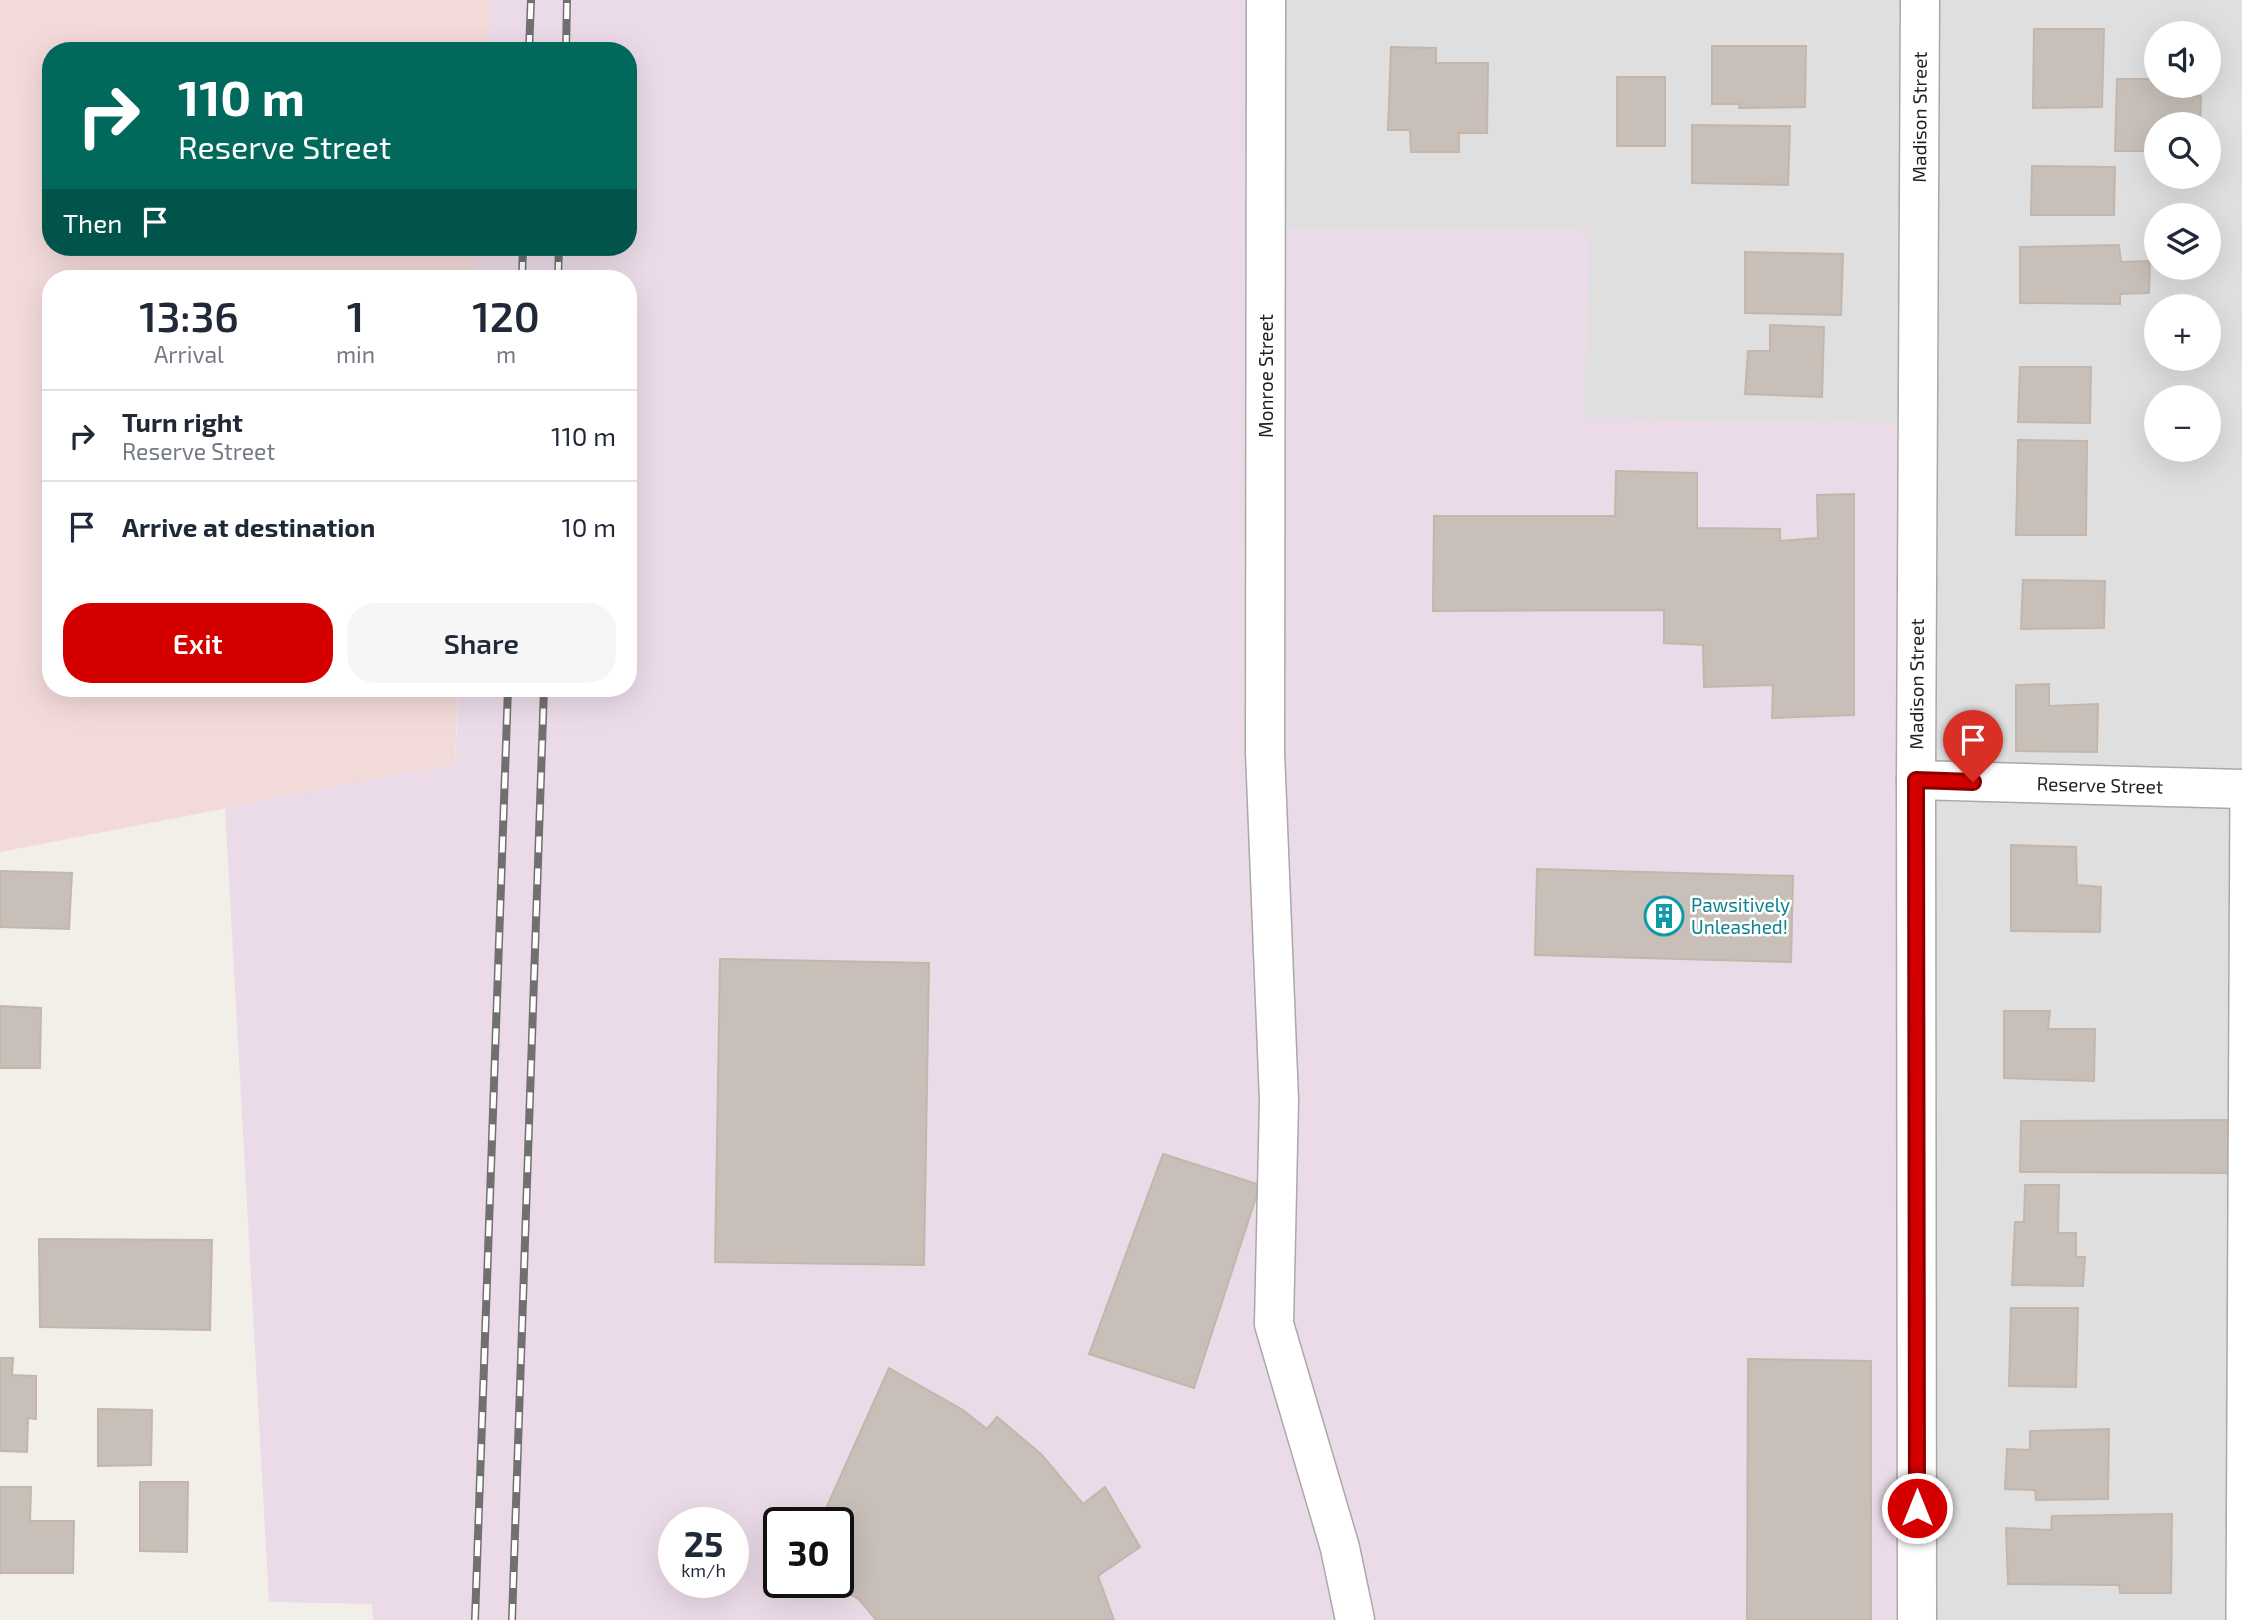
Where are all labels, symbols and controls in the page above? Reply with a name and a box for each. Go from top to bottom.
map controls [2144,21,2221,462]
button: sound [2144,21,2221,98]
street label: Madison Street [1907,51,1931,183]
text: 110 m [178,67,305,126]
icon: right [63,70,154,161]
button: search [2144,112,2221,189]
text: Reserve Street [178,127,391,165]
icon: arrive [136,203,174,241]
button: layers [2144,203,2221,280]
text: Then [63,207,122,238]
text: 13:36 [139,290,239,340]
text: 1 [347,290,364,340]
text: 120 [472,290,540,340]
button: + [2144,294,2221,371]
street label: Monroe Street [1254,314,1277,438]
text: Arrival [154,340,224,368]
text: min [336,340,375,368]
text: m [496,340,516,368]
button: − [2144,385,2221,462]
text: Turn right [122,406,243,437]
icon: right [63,417,101,455]
text: 110 m [551,420,616,451]
text: Reserve Street [122,437,275,465]
icon: arrive [63,508,101,546]
text: Arrive at destination [122,511,375,542]
text: 10 m [561,511,616,542]
button: Exit [63,603,333,683]
button: Share [347,603,616,683]
street label: Madison Street [1904,618,1928,750]
pin [1943,710,2003,782]
icon: arrive [1954,721,1992,759]
street label: Reserve Street [2036,771,2164,798]
place label: Pawsitively Unleashed! [1691,893,1790,938]
building icon: Pawsitively Unleashed! [1643,895,1685,937]
position arrow [1880,1471,1954,1545]
speed limit sign: 30 [763,1507,854,1598]
text: 25 [684,1522,723,1564]
text: km/h [681,1559,726,1581]

